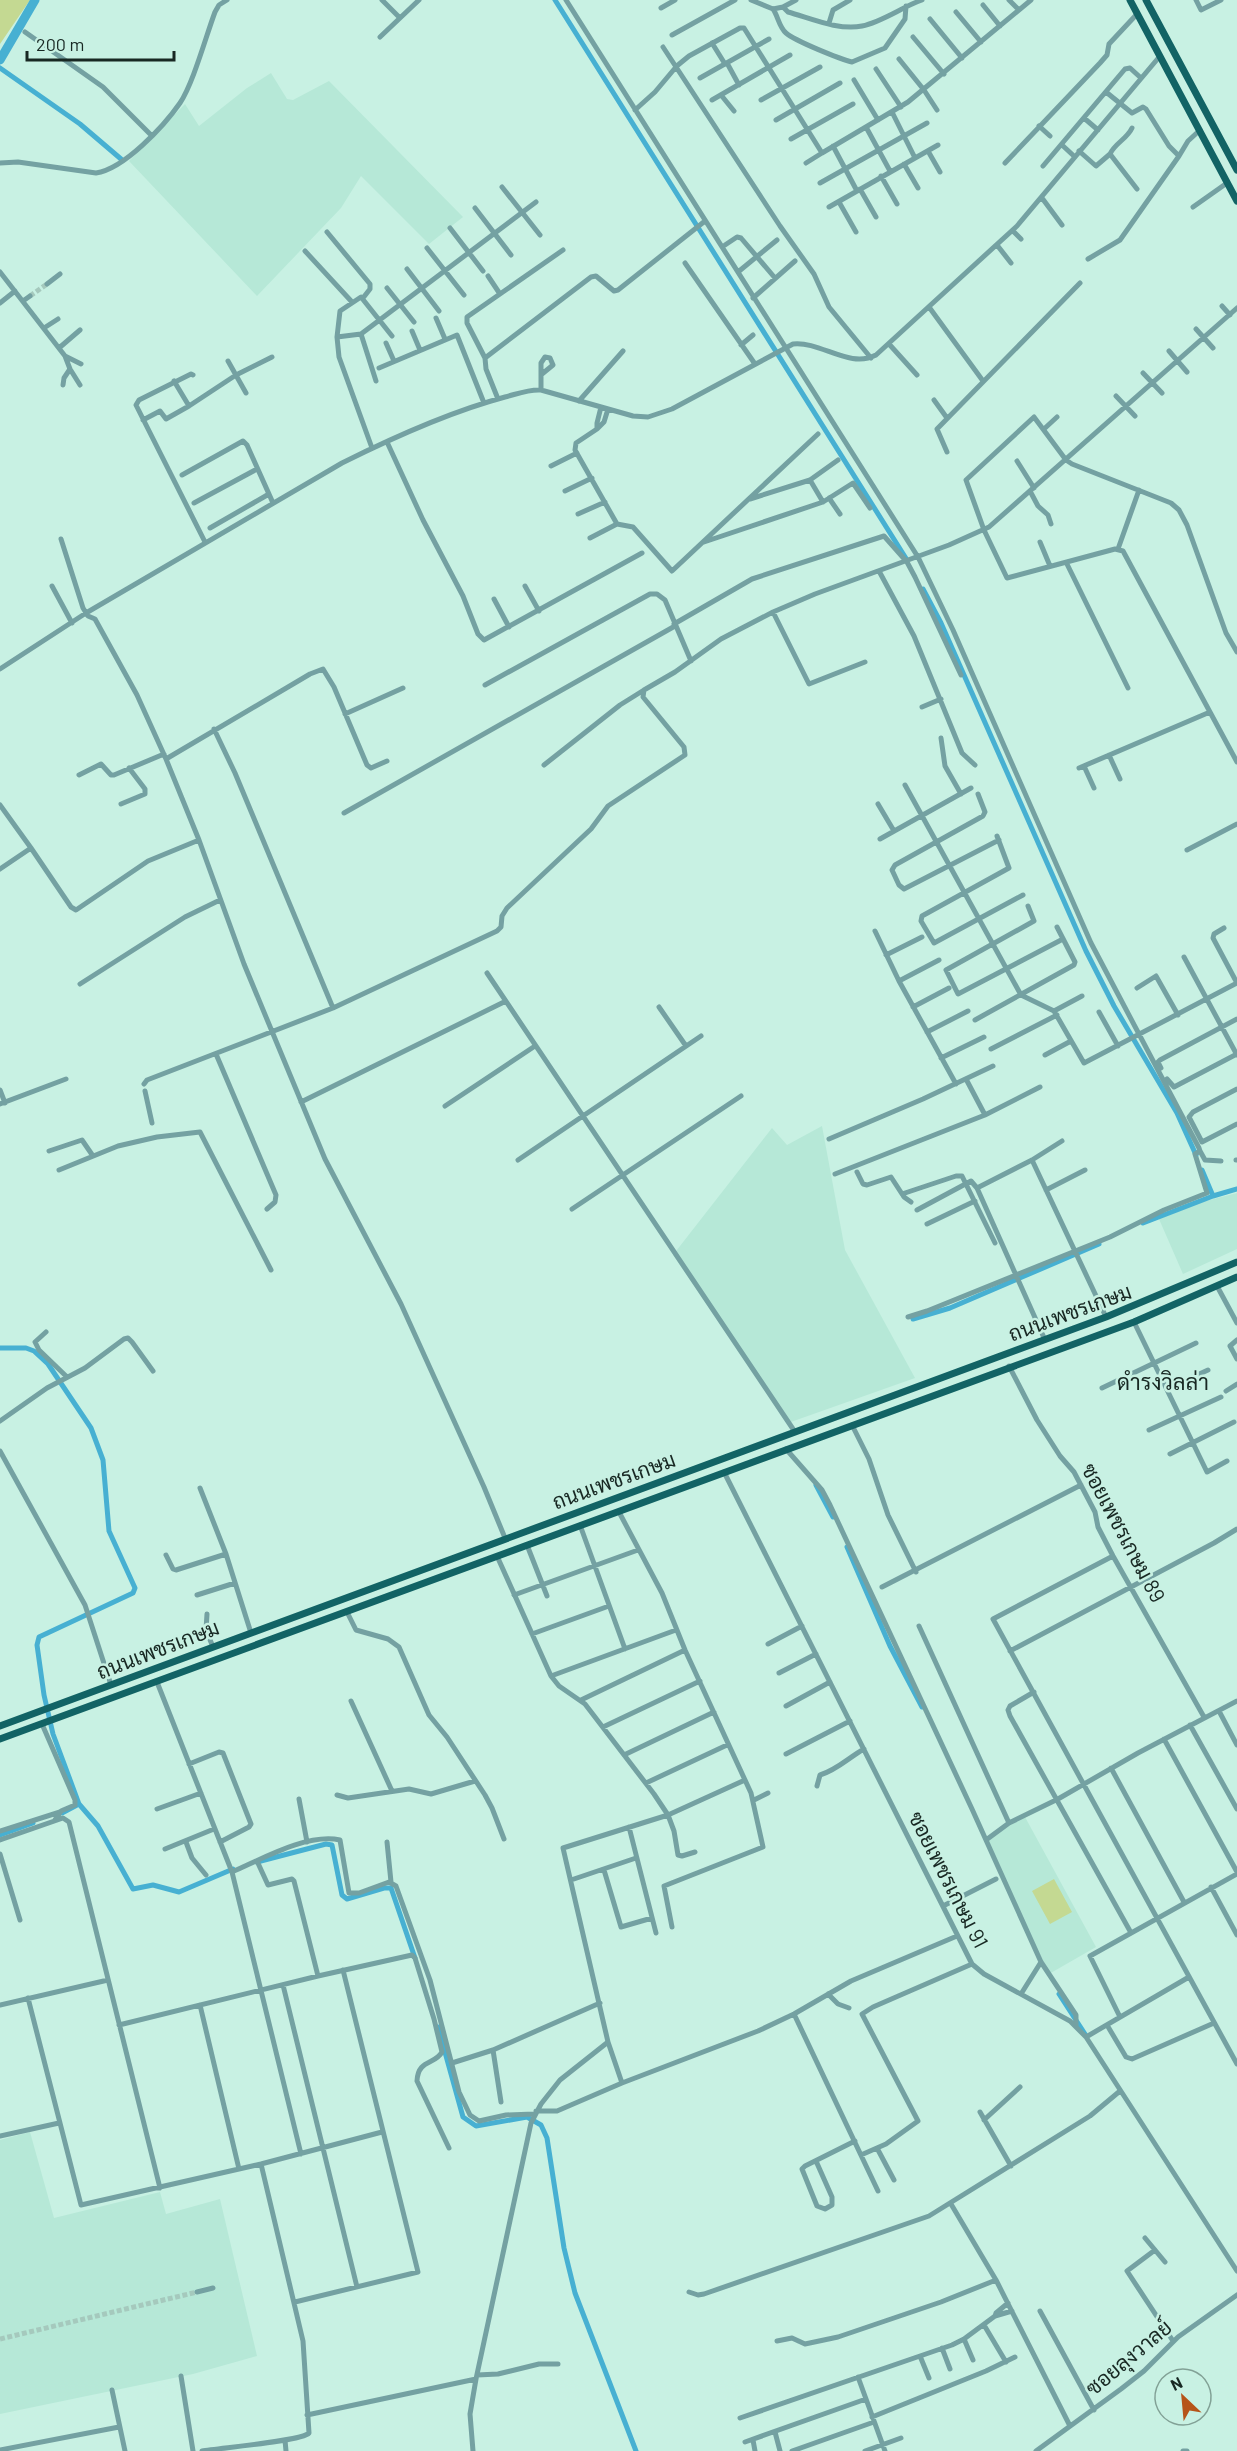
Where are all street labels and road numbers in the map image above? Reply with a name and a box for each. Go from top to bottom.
street label: ถนนเพชรเกษม [1005,1278,1134,1345]
street label: ถนนเพชรเกษม [549,1446,678,1513]
street label: ซอยเพชรเกษม 89 [1077,1459,1171,1606]
street label: ถนนเพชรเกษม [93,1614,222,1683]
street label: ซอยเพชรเกษม 91 [904,1807,994,1952]
street label: ซอยลุงวาลย์ [1080,2314,1178,2402]

